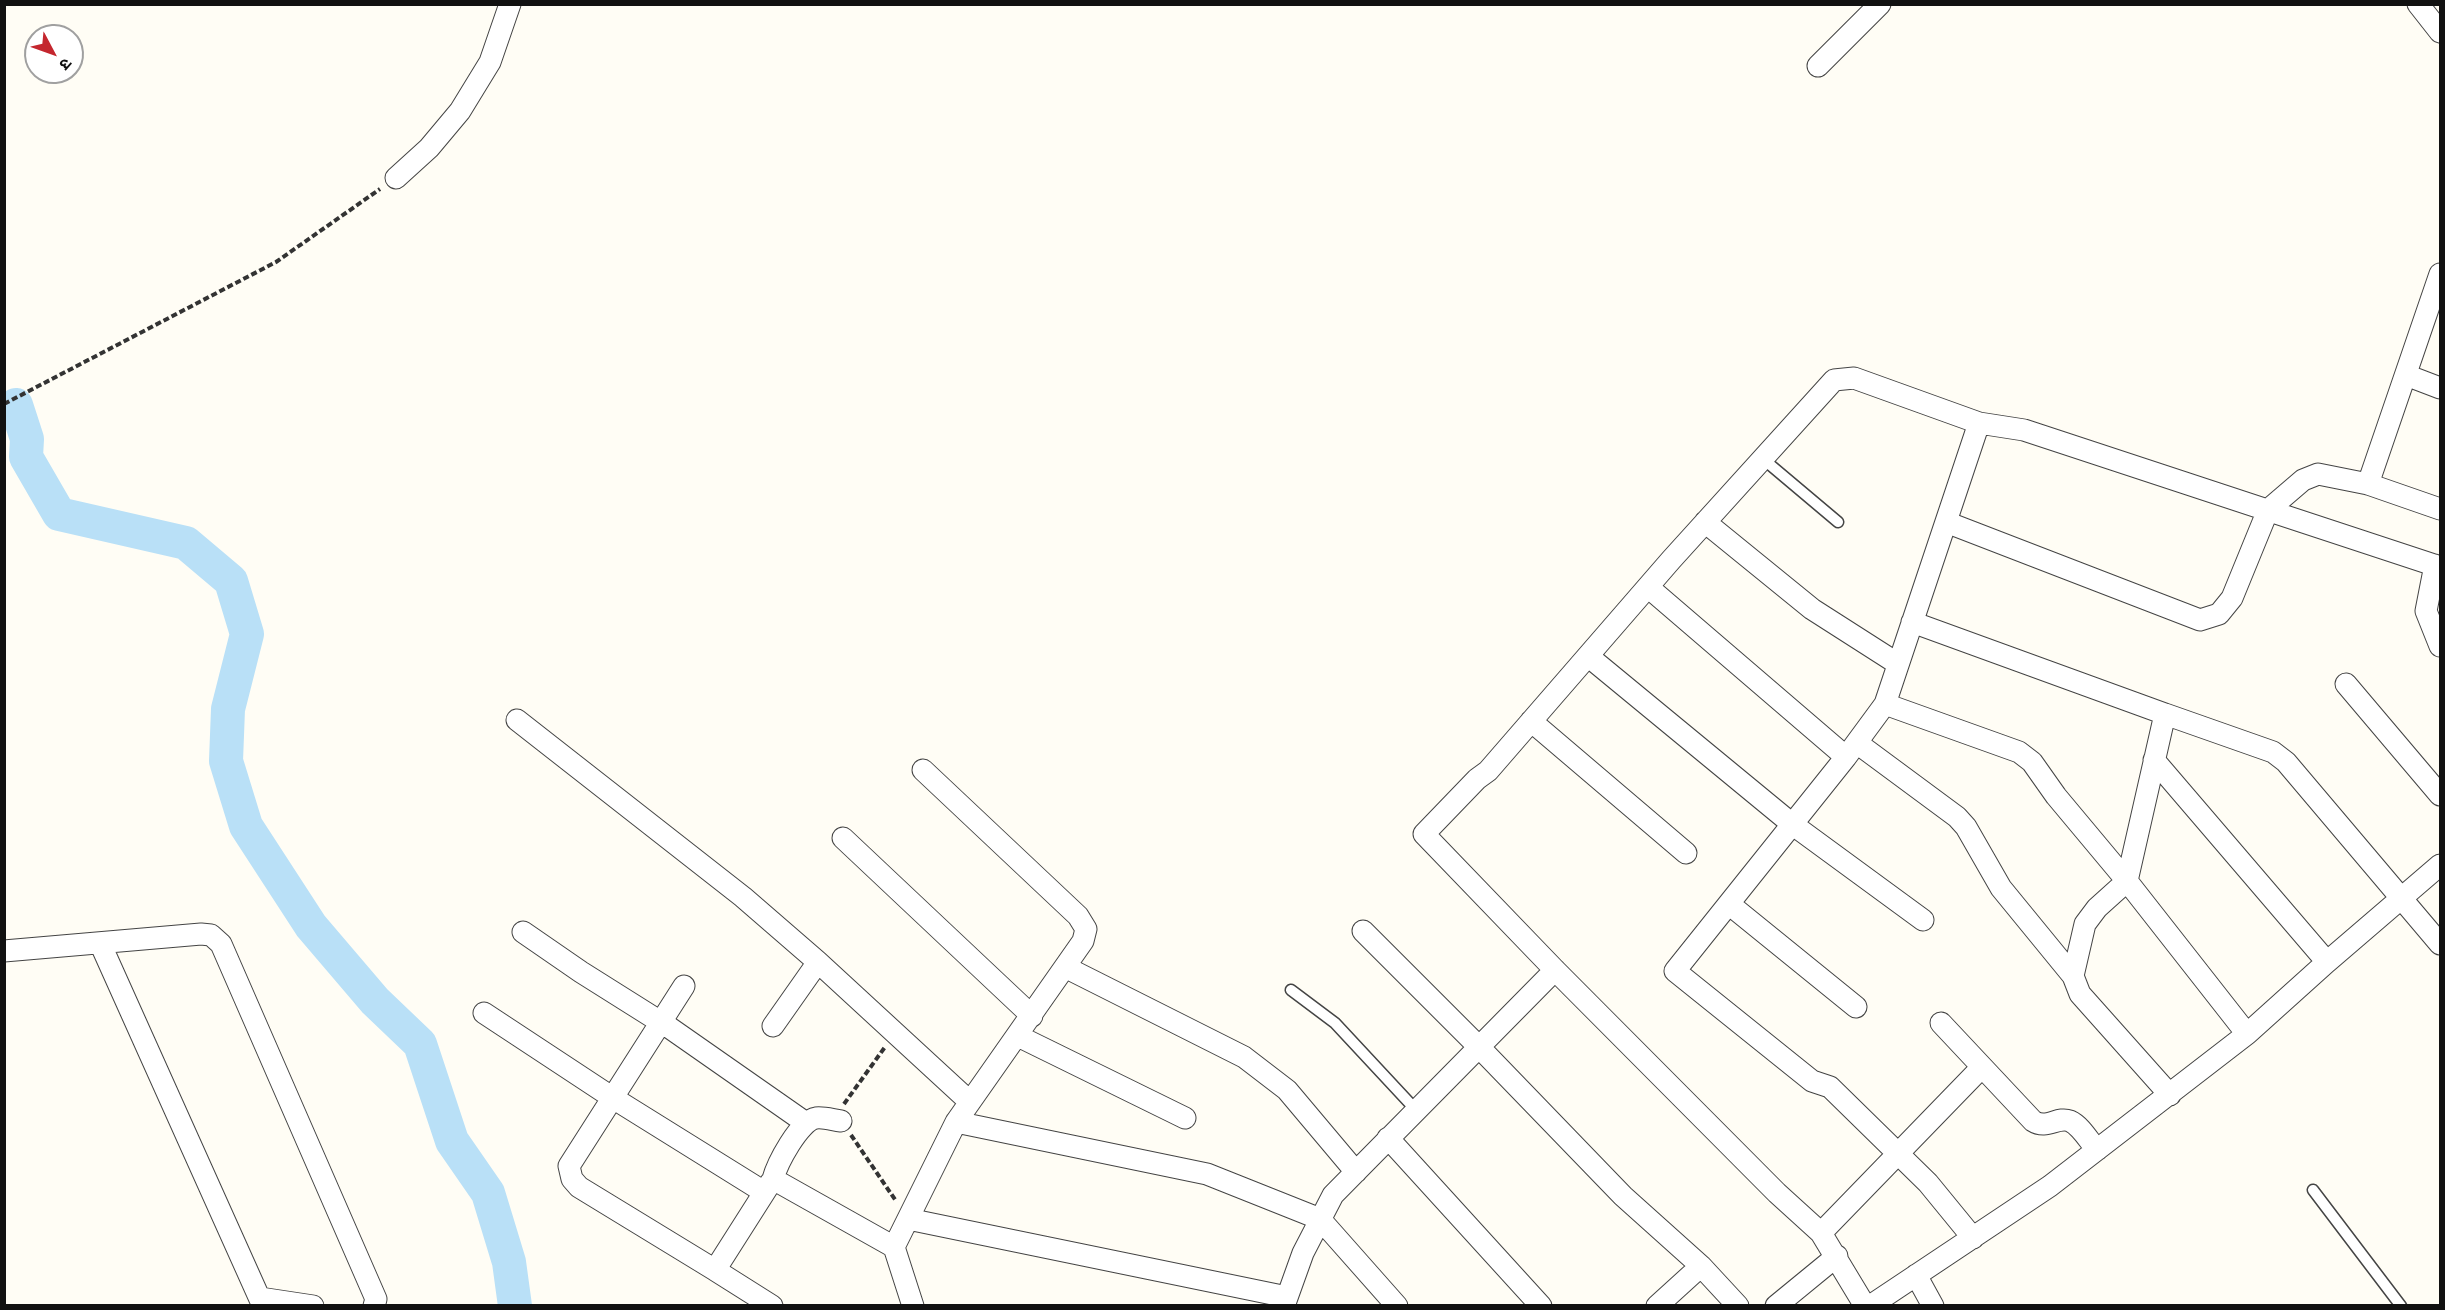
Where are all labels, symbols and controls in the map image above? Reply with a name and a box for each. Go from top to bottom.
north arrow [24,24,84,84]
text: उ [55,54,77,75]

